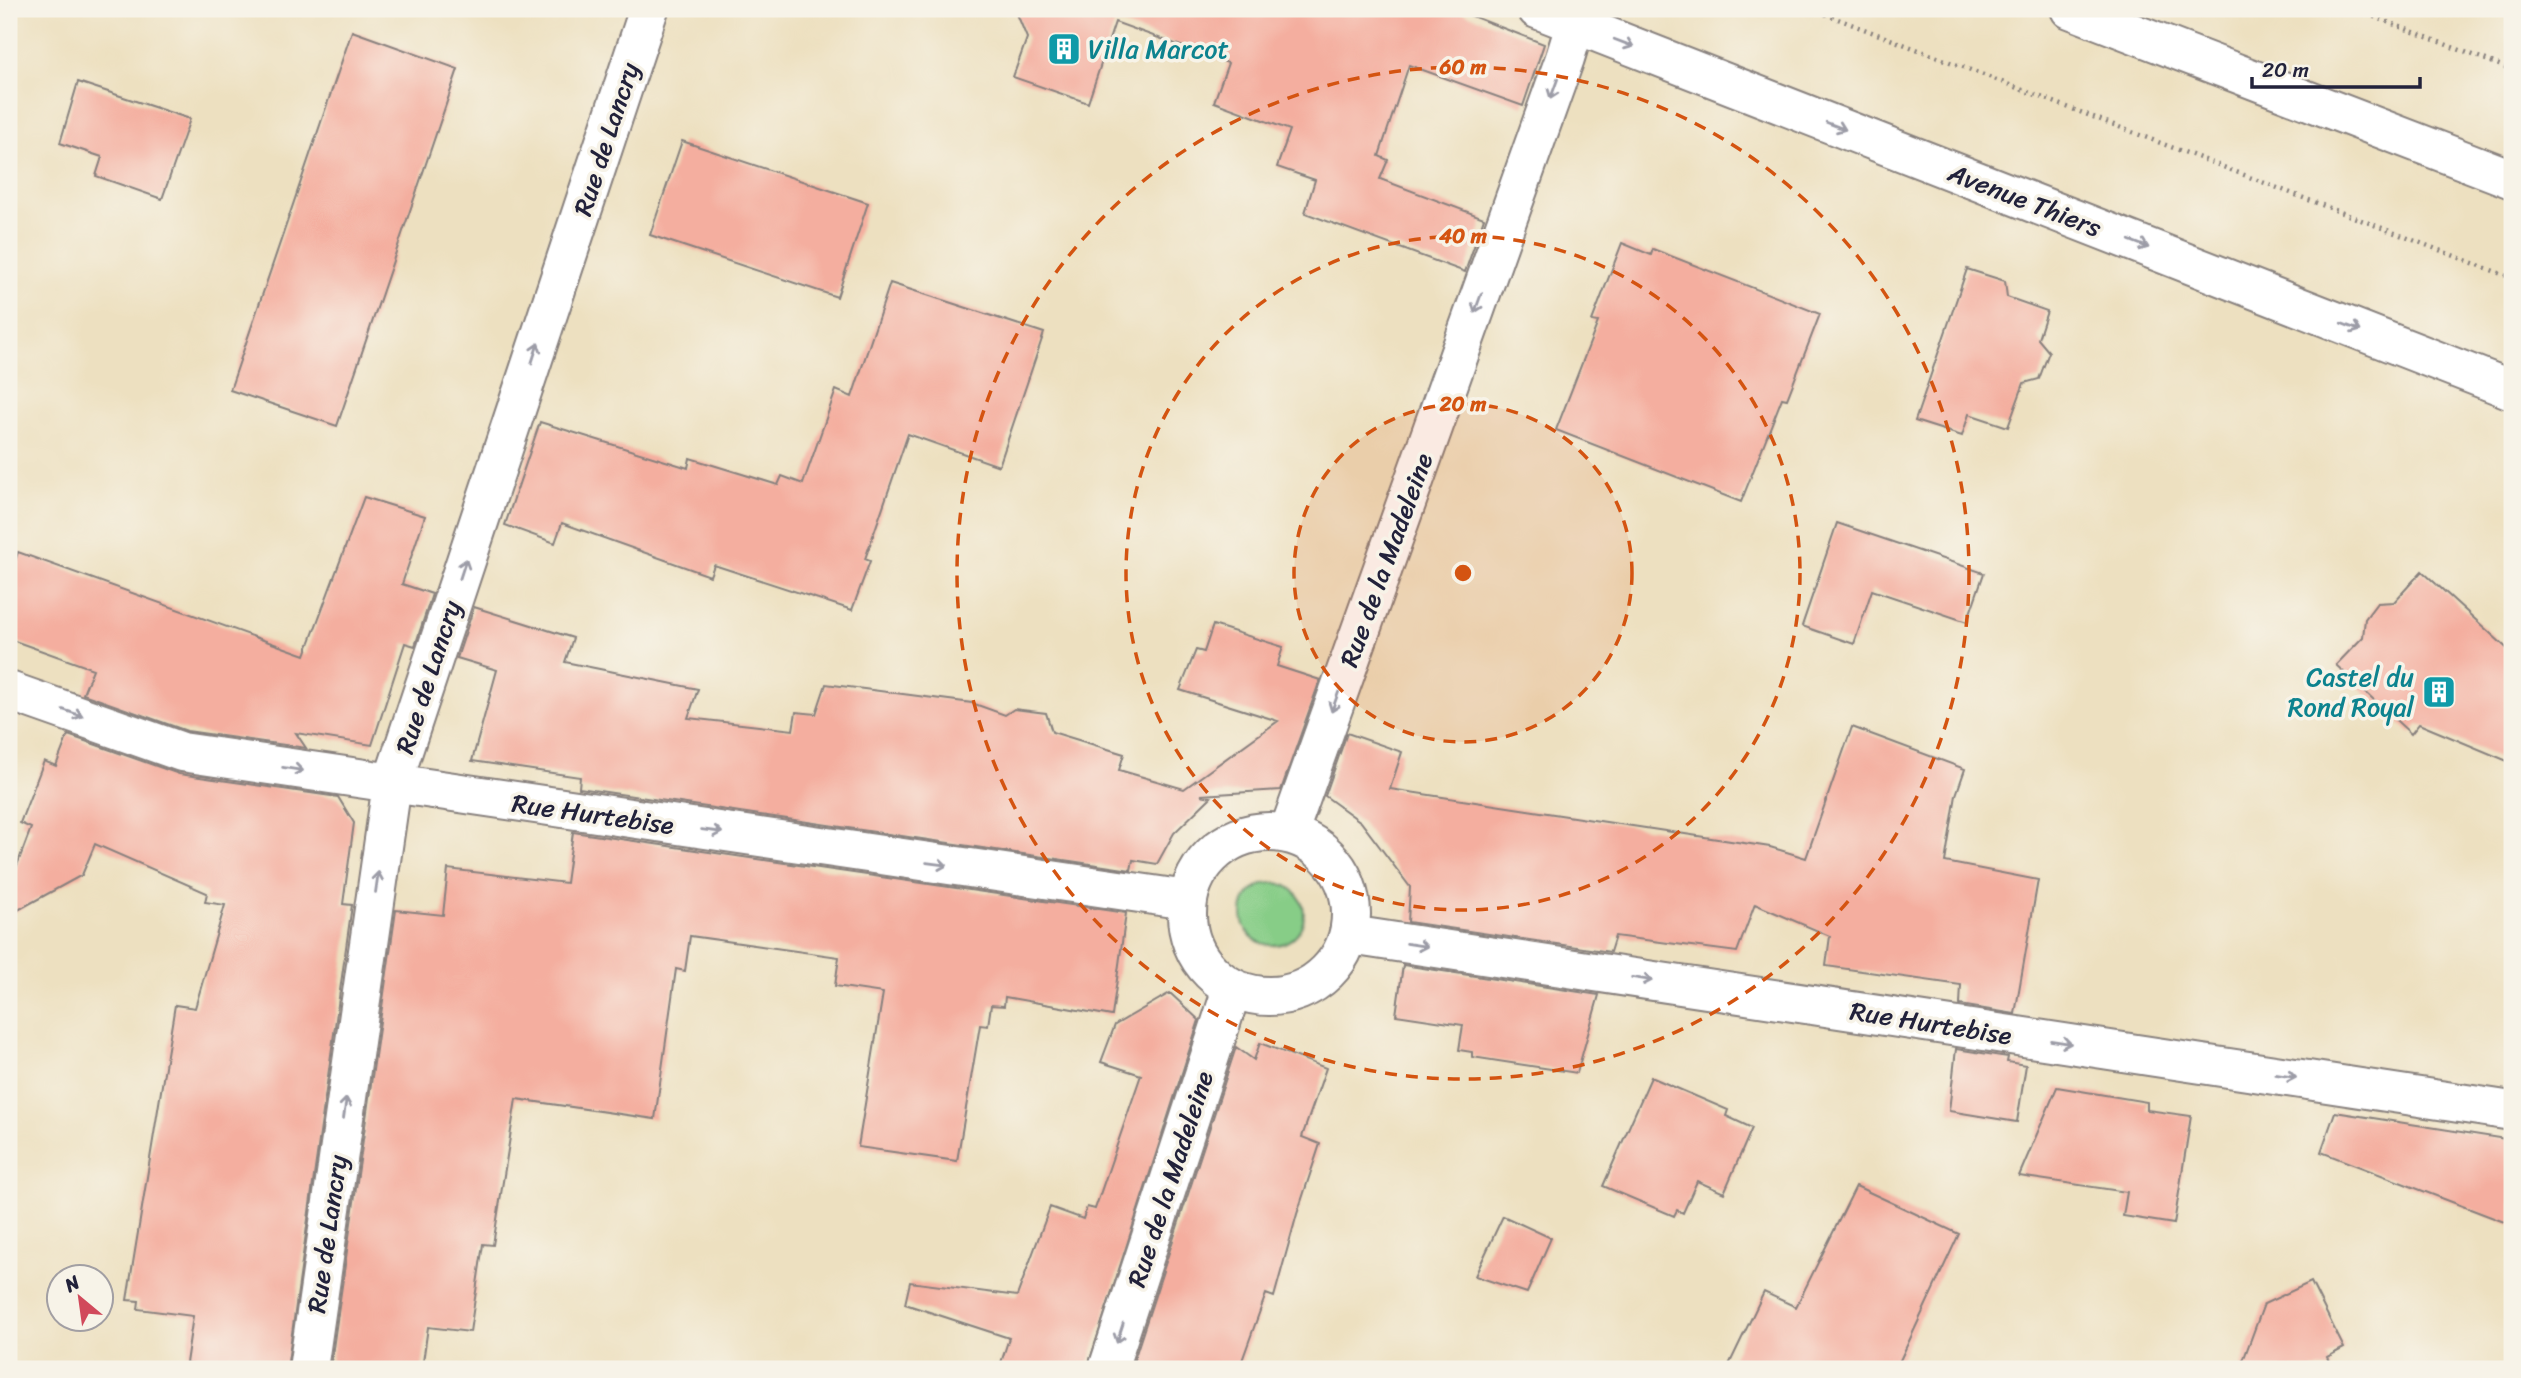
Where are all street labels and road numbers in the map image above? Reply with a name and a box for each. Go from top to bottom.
street label: Rue de Lancry [560,56,653,222]
street label: Avenue Thiers [1941,149,2108,250]
street label: Rue de la Madeleine [1326,446,1446,674]
street label: Rue de Lancry [382,594,475,760]
street label: Rue Hurtebise [509,780,677,848]
street label: Rue Hurtebise [1847,988,2016,1059]
street label: Rue de la Madeleine [1113,1064,1227,1293]
street label: Rue de Lancry [293,1152,361,1316]

